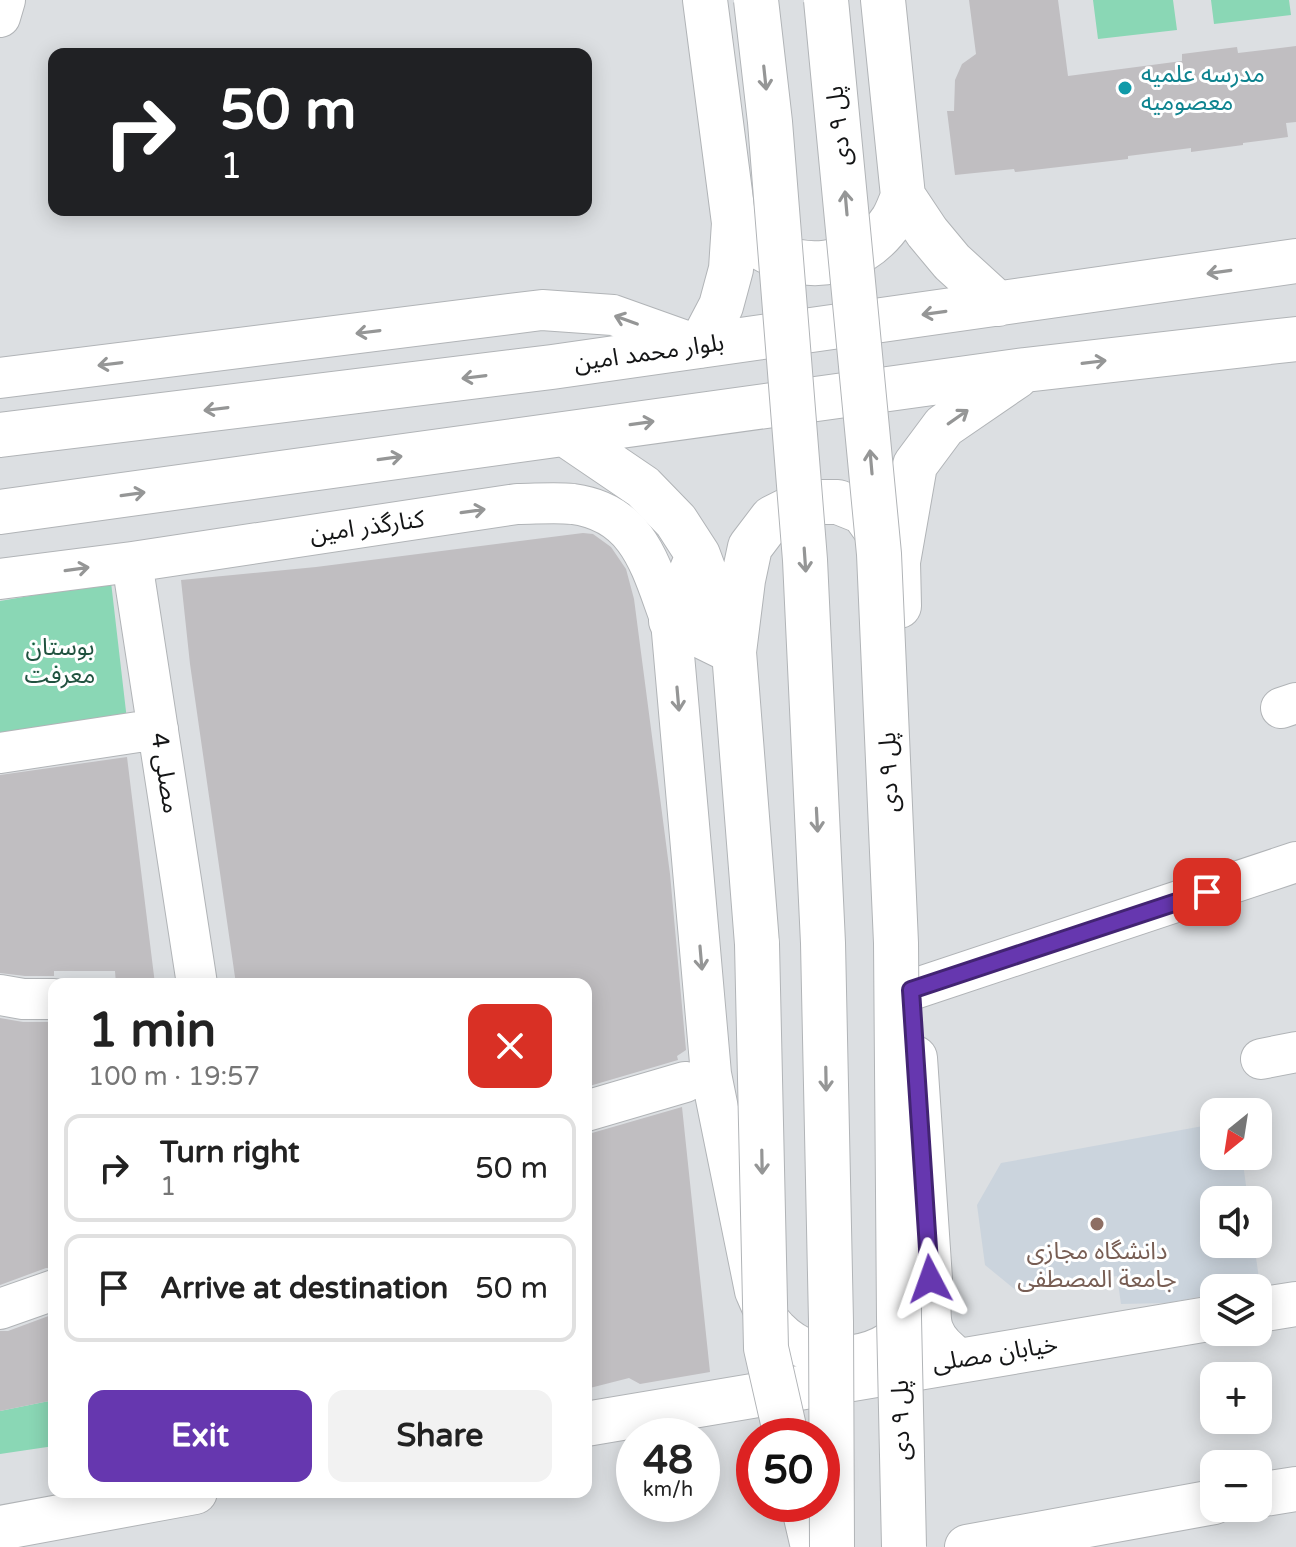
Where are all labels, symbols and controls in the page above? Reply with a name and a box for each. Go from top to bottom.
place label: مدرسه علمیه معصومیه [1141,60,1265,117]
one-way arrow [757,64,772,90]
text: 50 m [220,77,356,144]
marker: مدرسه علمیه معصومیه [1116,79,1134,97]
icon: right [88,80,192,184]
street label: پل ۹ دی [820,84,858,168]
text: 1 [220,145,243,188]
one-way arrow [838,190,853,217]
one-way arrow [1207,265,1232,280]
one-way arrow [922,306,947,321]
one-way arrow [614,311,639,326]
one-way arrow [356,325,382,340]
street label: بلوار محمد امین [572,328,726,378]
one-way arrow [1081,354,1106,369]
one-way arrow [98,357,124,372]
one-way arrow [461,369,488,384]
one-way arrow [203,401,230,416]
one-way arrow [947,409,969,425]
one-way arrow [629,415,654,430]
one-way arrow [863,449,878,476]
one-way arrow [377,450,402,465]
one-way arrow [120,486,145,501]
one-way arrow [460,503,485,518]
street label: کنارگذر امین [308,504,427,549]
one-way arrow [797,546,812,573]
one-way arrow [64,561,89,576]
park label: بوستان معرفت [25,633,95,690]
one-way arrow [671,685,686,712]
street label: مصلی 4 [144,730,186,816]
street label: پل ۹ دی [873,731,905,813]
one-way arrow [810,806,825,833]
pin [1173,858,1241,926]
icon: arrive [1185,870,1229,914]
one-way arrow [693,944,708,971]
text: 1 min [88,1002,216,1060]
button: close [468,1004,552,1088]
text: 100 m · 19:57 [88,1061,260,1092]
one-way arrow [818,1065,834,1092]
north arrow [1200,1098,1272,1170]
map controls [1200,1098,1272,1522]
text: Turn right [160,1134,300,1171]
icon: right [92,1146,136,1190]
one-way arrow [754,1148,769,1175]
text: 50 m [475,1150,548,1187]
text: 1 [160,1171,176,1202]
button: sound [1200,1186,1272,1258]
marker: دانشگاه مجازی جامعة المصطفی [1088,1215,1106,1233]
position arrow [888,1237,972,1321]
place label: دانشگاه مجازی جامعة المصطفی [1017,1237,1177,1294]
icon: arrive [92,1266,136,1310]
text: Arrive at destination [160,1270,448,1307]
text: 50 m [475,1270,548,1307]
button: layers [1200,1274,1272,1346]
street label: خیابان مصلی [930,1330,1060,1378]
button: + [1200,1362,1272,1434]
street label: پل ۹ دی [886,1379,916,1461]
button: Exit [88,1390,312,1482]
button: Share [328,1390,552,1482]
speed limit sign: 50 [736,1418,840,1522]
text: 48 [643,1436,693,1484]
button: − [1200,1450,1272,1522]
text: km/h [643,1478,693,1502]

